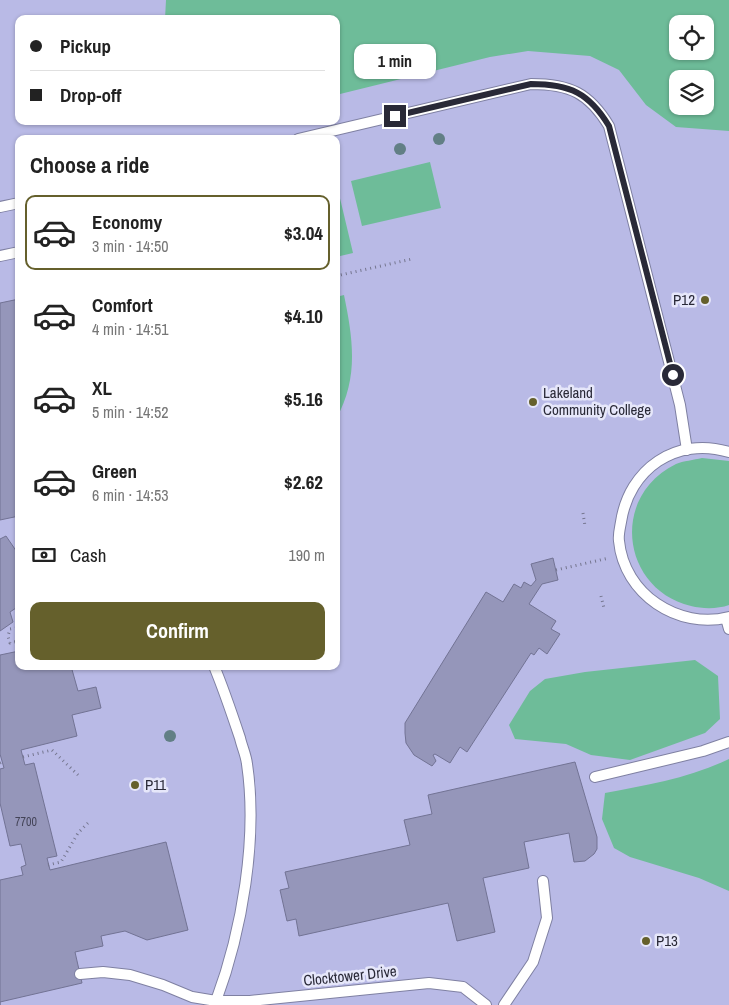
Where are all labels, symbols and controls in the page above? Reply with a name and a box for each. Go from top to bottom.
map controls [669,15,714,115]
button: locate [669,15,714,60]
text: Pickup [60,33,111,59]
callout: 1 min [354,44,436,78]
text: 1 min [378,50,412,72]
button: layers [669,70,714,115]
text: Drop-off [60,82,121,108]
route end [384,105,406,127]
text: Choose a ride [30,150,149,180]
text: Economy [92,209,162,235]
icon: car [32,210,77,255]
text: $3.04 [284,220,323,246]
text: 3 min · 14:50 [92,235,169,257]
place label: P12 [673,289,695,310]
text: Comfort [92,292,153,318]
icon: car [32,293,77,338]
marker: P12 [699,294,711,306]
text: $4.10 [284,303,323,329]
text: 4 min · 14:51 [92,318,169,340]
route start [662,364,684,386]
text: XL [92,375,112,401]
icon: car [32,376,77,421]
place label: Lakeland Community College [543,382,651,420]
text: $5.16 [284,386,323,412]
marker: Lakeland Community College [527,396,539,408]
text: 5 min · 14:52 [92,401,169,423]
text: Green [92,458,137,484]
icon: car [32,459,77,504]
text: $2.62 [284,469,323,495]
text: 6 min · 14:53 [92,484,169,506]
icon: cash [30,541,58,569]
text: Cash [70,542,106,568]
text: 190 m [289,544,325,566]
button: Confirm [30,602,325,660]
place label: P11 [145,774,166,795]
marker: P11 [129,779,141,791]
house number: 7700 [15,814,37,830]
place label: P13 [656,930,678,951]
marker: P13 [640,935,652,947]
street label: Clocktower Drive [302,960,398,991]

